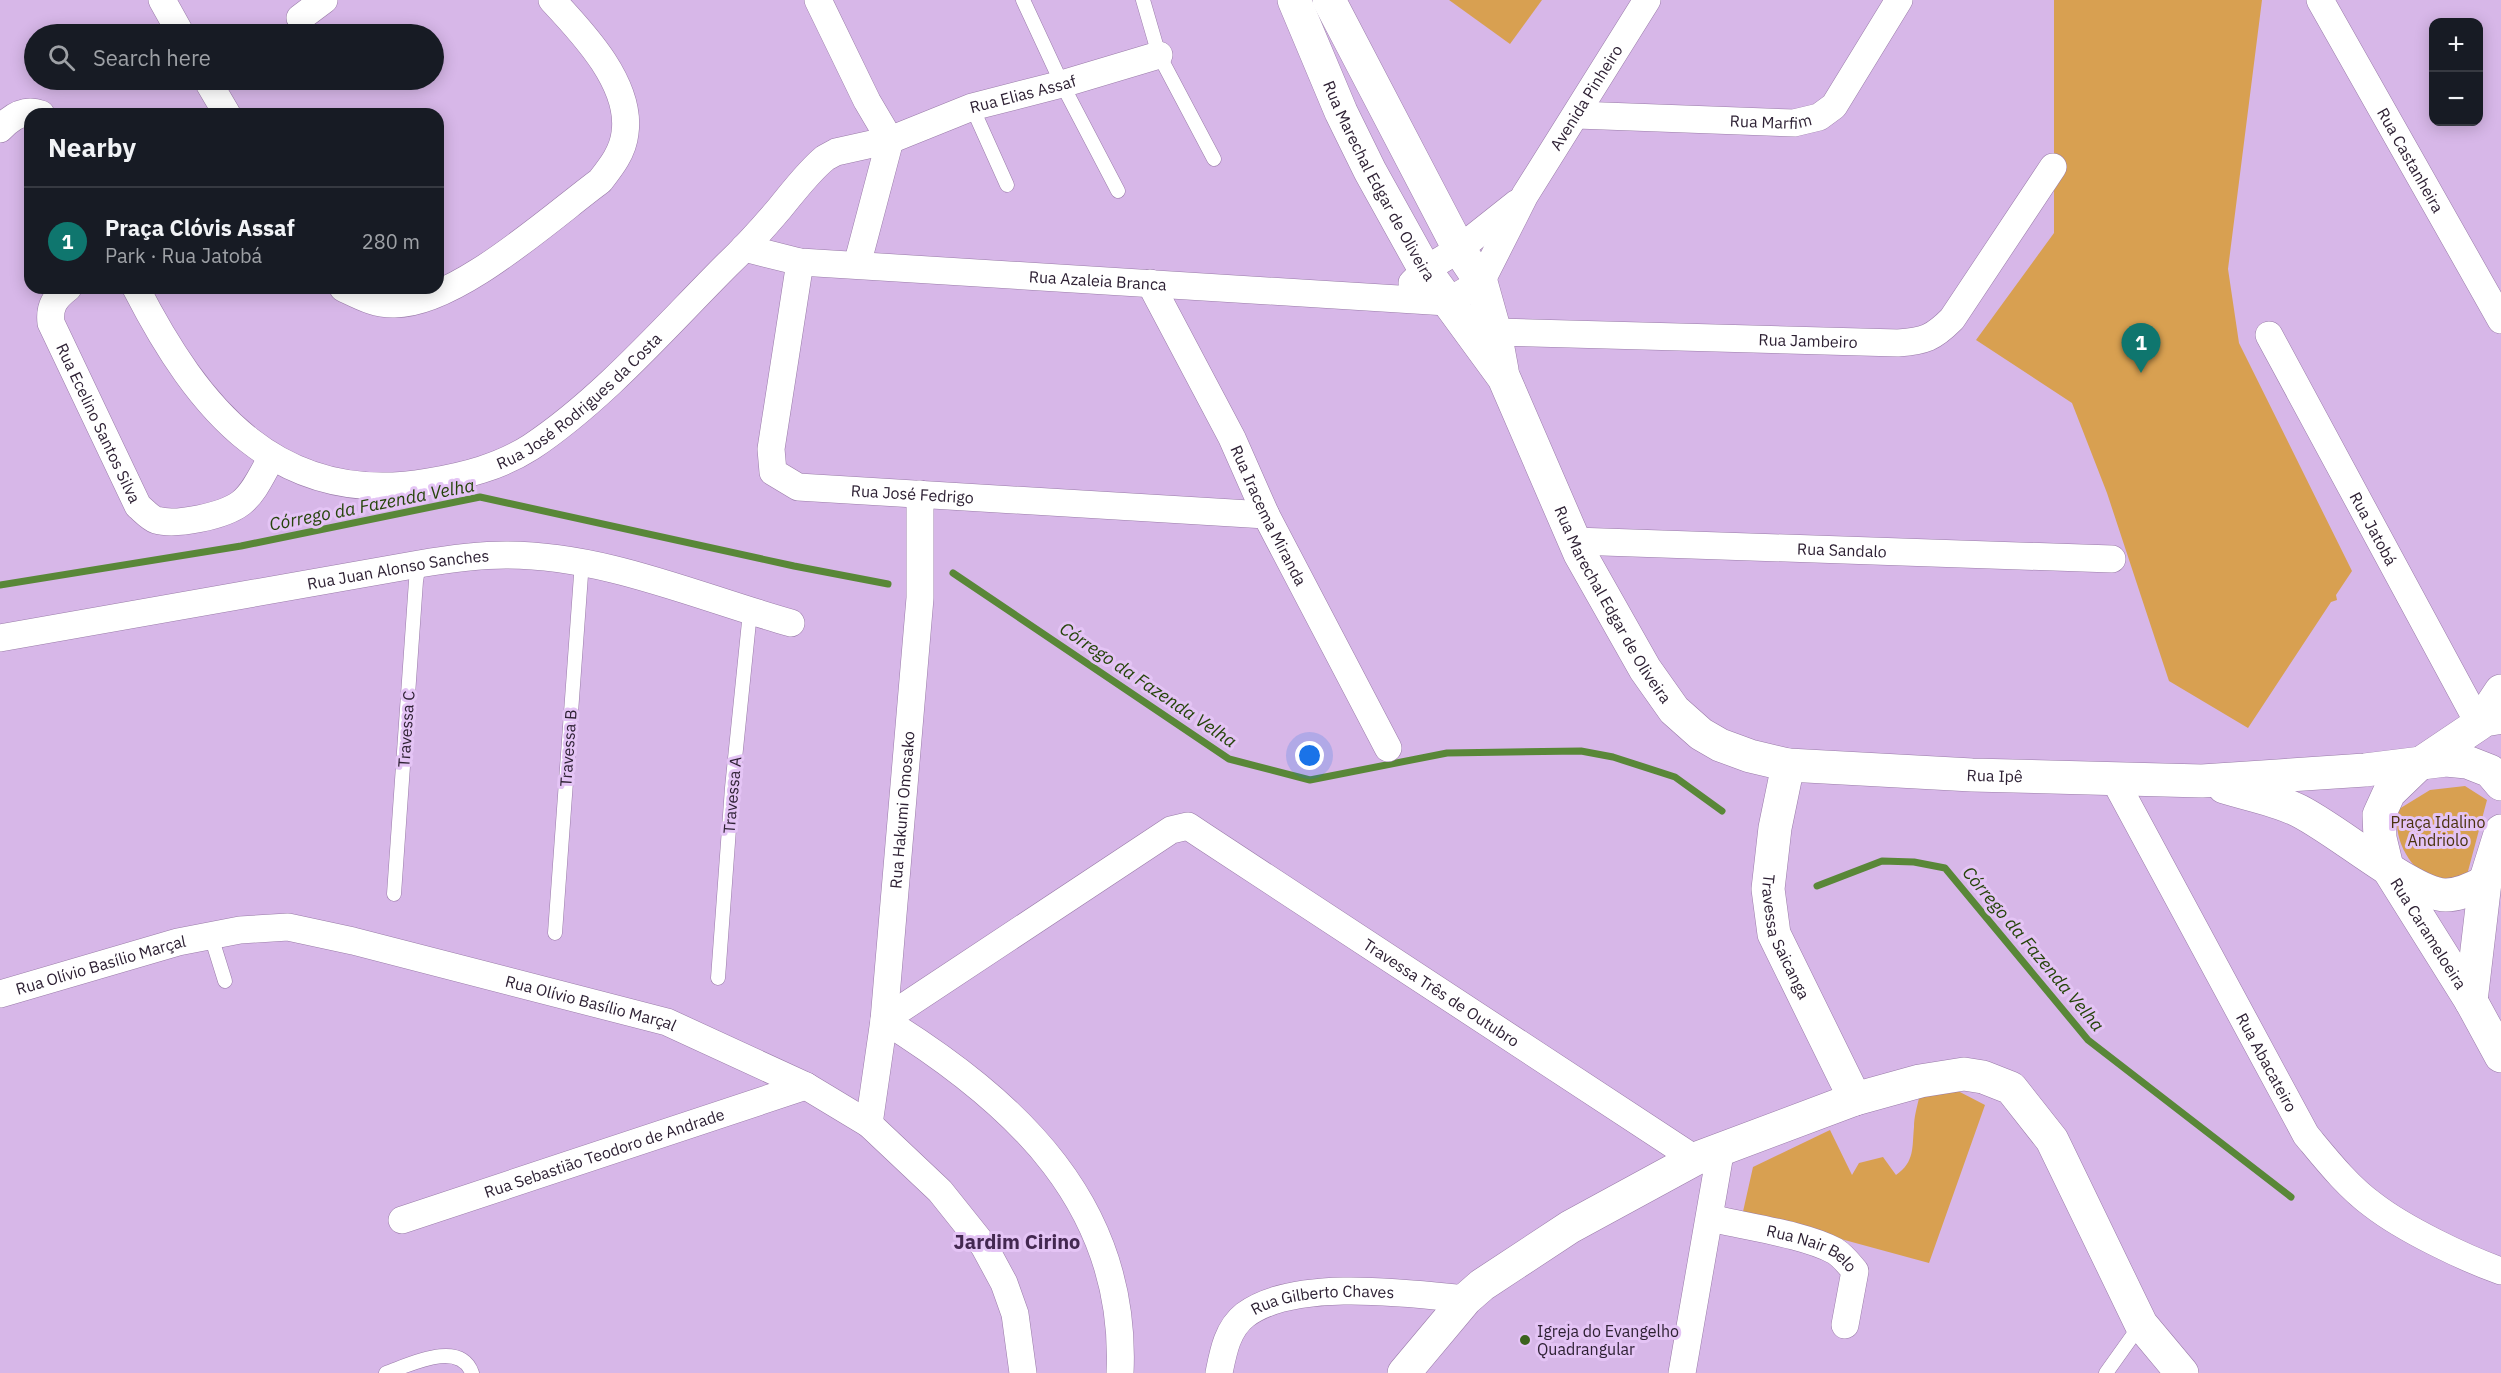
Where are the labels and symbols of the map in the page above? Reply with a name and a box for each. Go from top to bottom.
street label: Avenida Pinheiro [1546,41,1627,154]
street label: Rua Elias Assaf [967,70,1078,117]
street label: Rua Marechal Edgar de Oliveira [1319,78,1440,285]
street label: Rua Castanheira [2373,104,2448,217]
street label: Rua Marfim [1729,109,1814,133]
street label: Rua Azaleia Branca [1028,266,1168,295]
pin: 1 [2122,324,2160,373]
street label: Rua José Rodrigues da Costa [493,328,666,473]
street label: Rua Jambeiro [1758,329,1858,352]
street label: Rua Ecelino Santos Silva [52,340,145,507]
street label: Rua Iracema Miranda [1226,442,1311,589]
water label: Córrego da Fazenda Velha [267,473,476,536]
street label: Rua José Fedrigo [850,480,974,507]
street label: Rua Jatobá [2346,488,2402,569]
street label: Rua Marechal Edgar de Oliveira [1550,503,1676,707]
street label: Rua Sandalo [1797,538,1887,561]
street label: Rua Juan Alonso Sanches [305,545,490,594]
water label: Córrego da Fazenda Velha [1055,617,1241,752]
street label: Travessa C [393,690,419,768]
street label: Travessa B [555,709,581,787]
street label: Rua Hakumi Omosako [885,730,919,890]
your location [1295,741,1324,770]
street label: Travessa A [719,756,745,834]
street label: Rua Ipê [1966,765,2023,786]
park label: Praça Idalino Andriolo [2391,812,2485,850]
water label: Córrego da Fazenda Velha [1958,861,2109,1036]
street label: Travessa Saicanga [1758,873,1815,1003]
street label: Rua Carameloeira [2386,874,2471,993]
street label: Rua Olívio Basílio Marçal [13,931,187,999]
street label: Travessa Três de Outubro [1360,934,1523,1051]
street label: Rua Olívio Basílio Marçal [503,971,680,1035]
street label: Rua Abacateiro [2232,1009,2302,1115]
street label: Rua Sebastião Teodoro de Andrade [482,1104,727,1202]
street label: Rua Nair Belo [1765,1220,1861,1276]
district label: Jardim Cirino [954,1228,1080,1255]
street label: Rua Gilberto Chaves [1247,1281,1395,1319]
place label: Igreja do Evangelho Quadrangular [1537,1321,1679,1359]
marker: Igreja do Evangelho Quadrangular [1518,1333,1532,1347]

